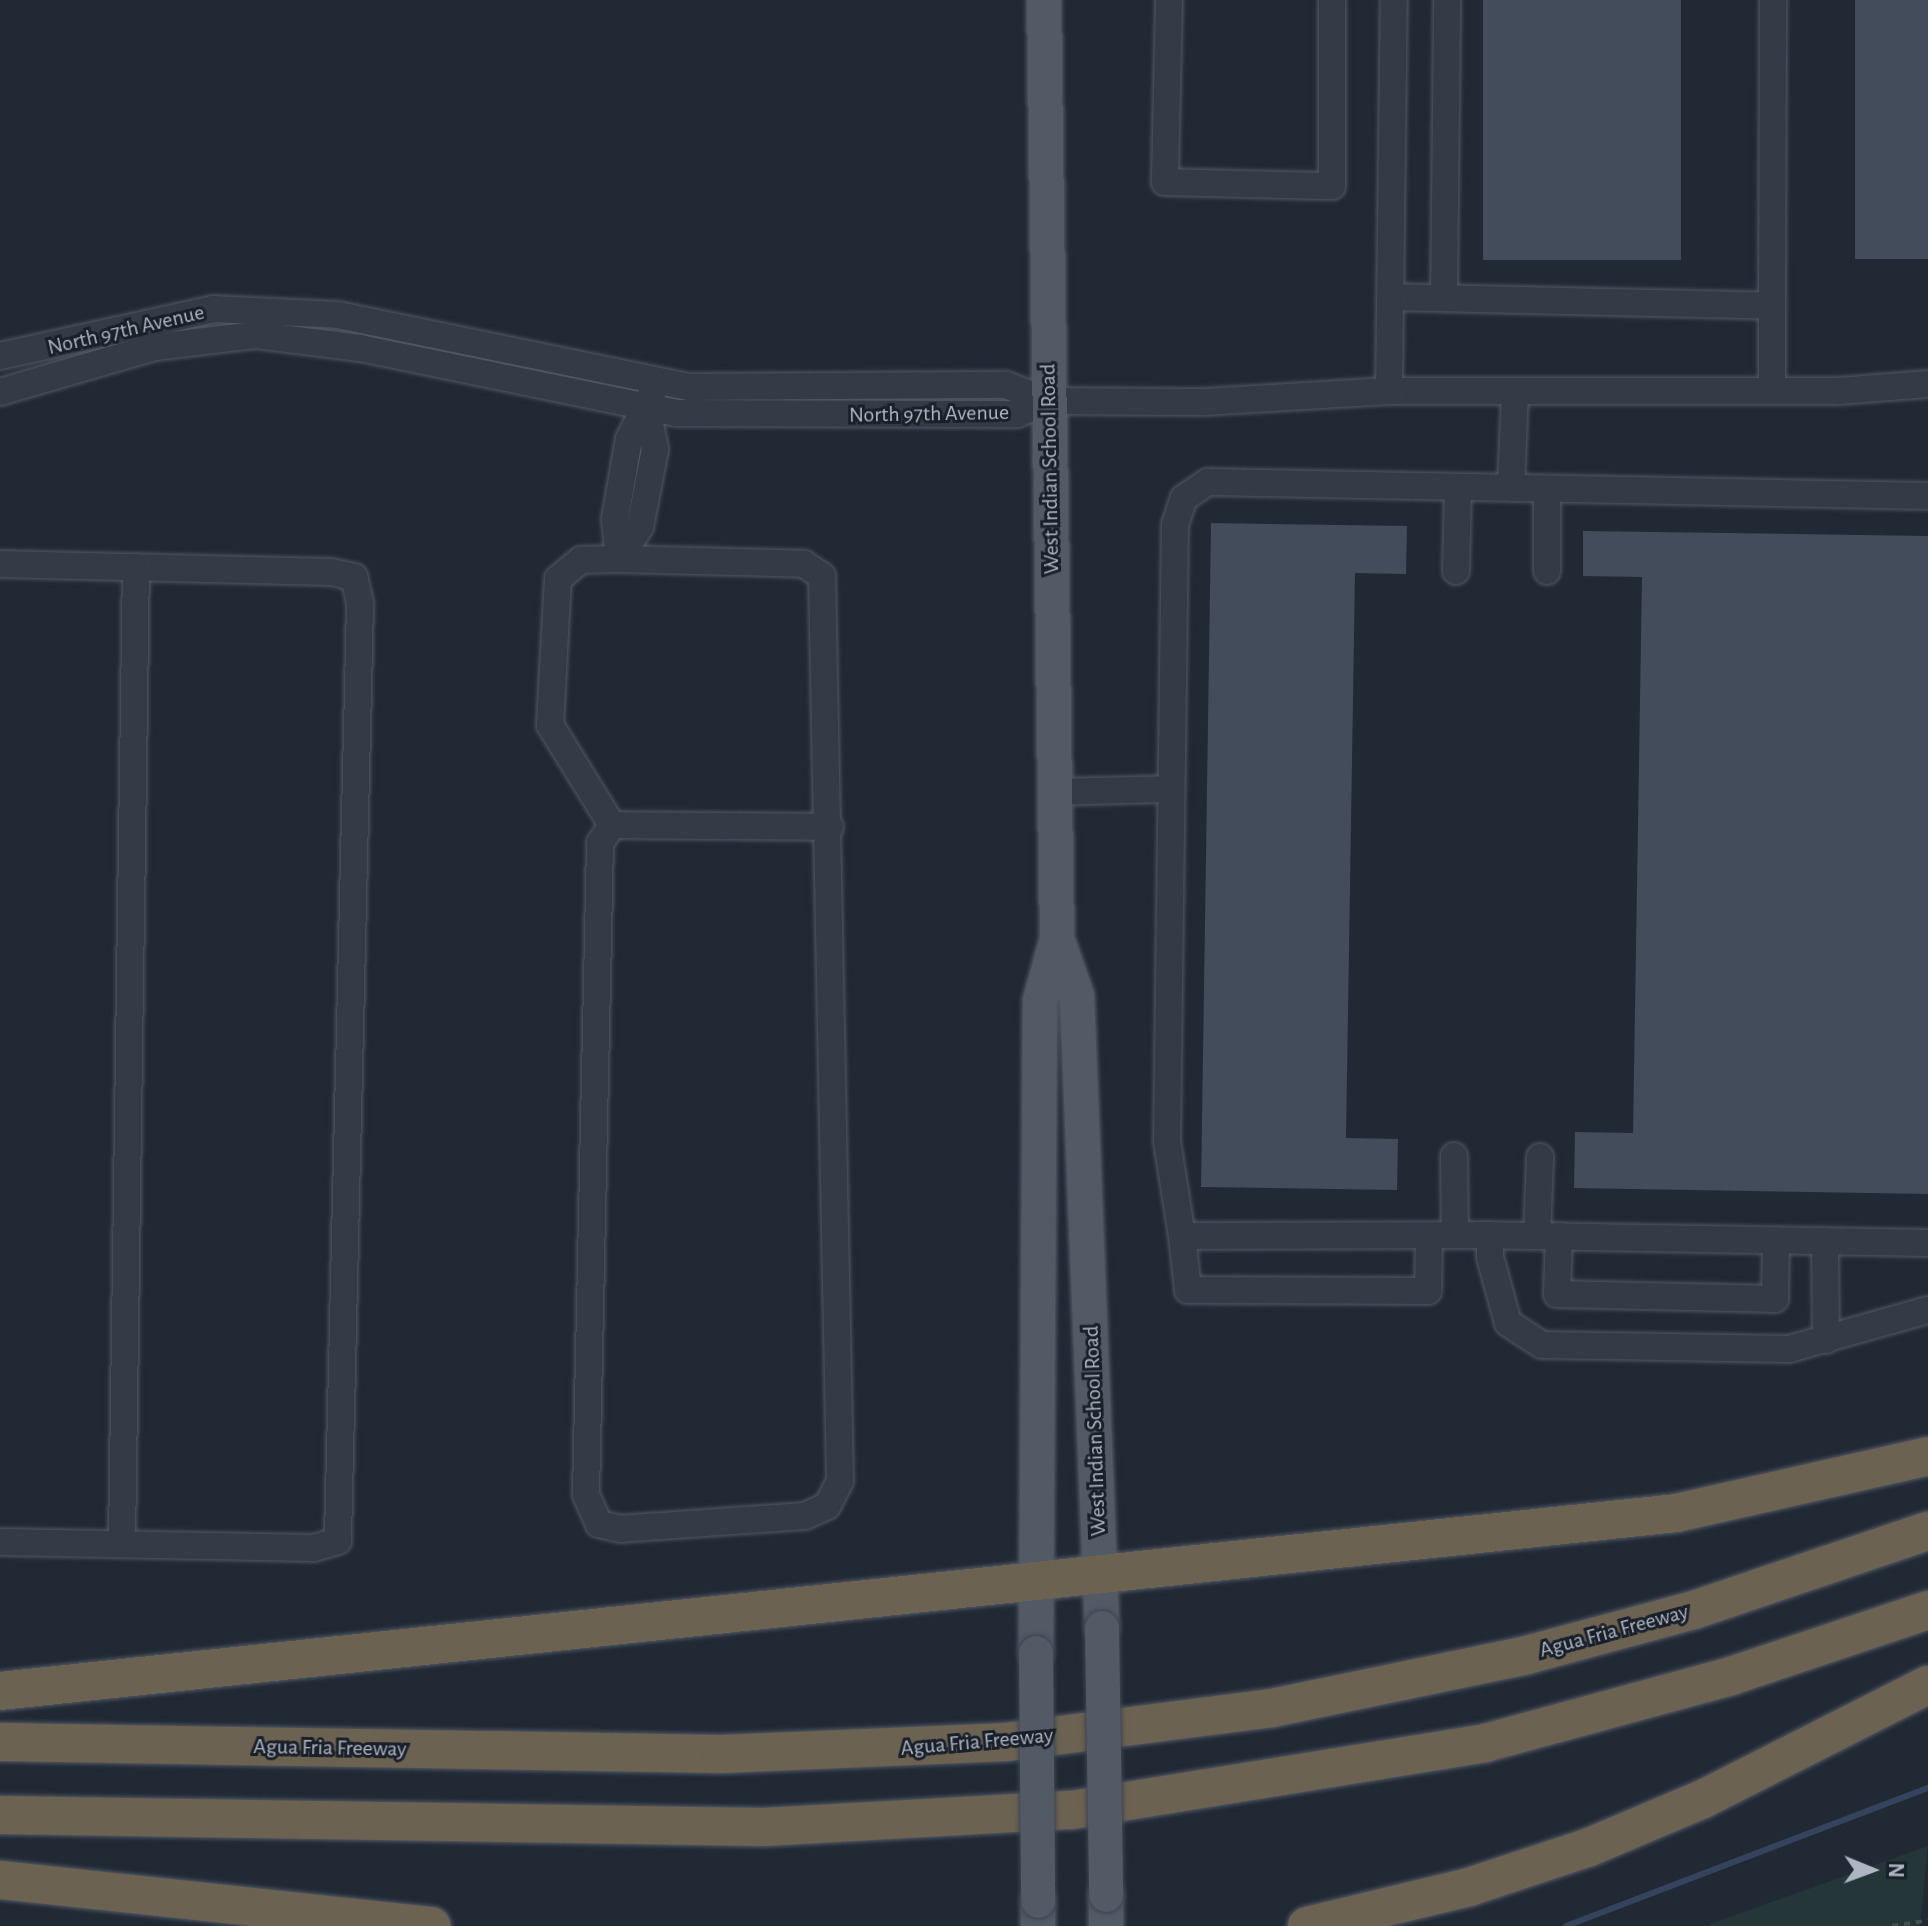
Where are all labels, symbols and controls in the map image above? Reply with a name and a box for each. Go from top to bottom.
street label: North 97th Avenue [45,299,207,361]
street label: West Indian School Road [1035,364,1065,574]
street label: North 97th Avenue [849,399,1009,429]
street label: West Indian School Road [1078,1325,1112,1537]
street label: Agua Fria Freeway [1537,1598,1691,1664]
street label: Agua Fria Freeway [900,1722,1054,1762]
street label: Agua Fria Freeway [253,1733,407,1763]
north arrow [1832,1830,1912,1910]
text: N [1885,1863,1907,1878]

